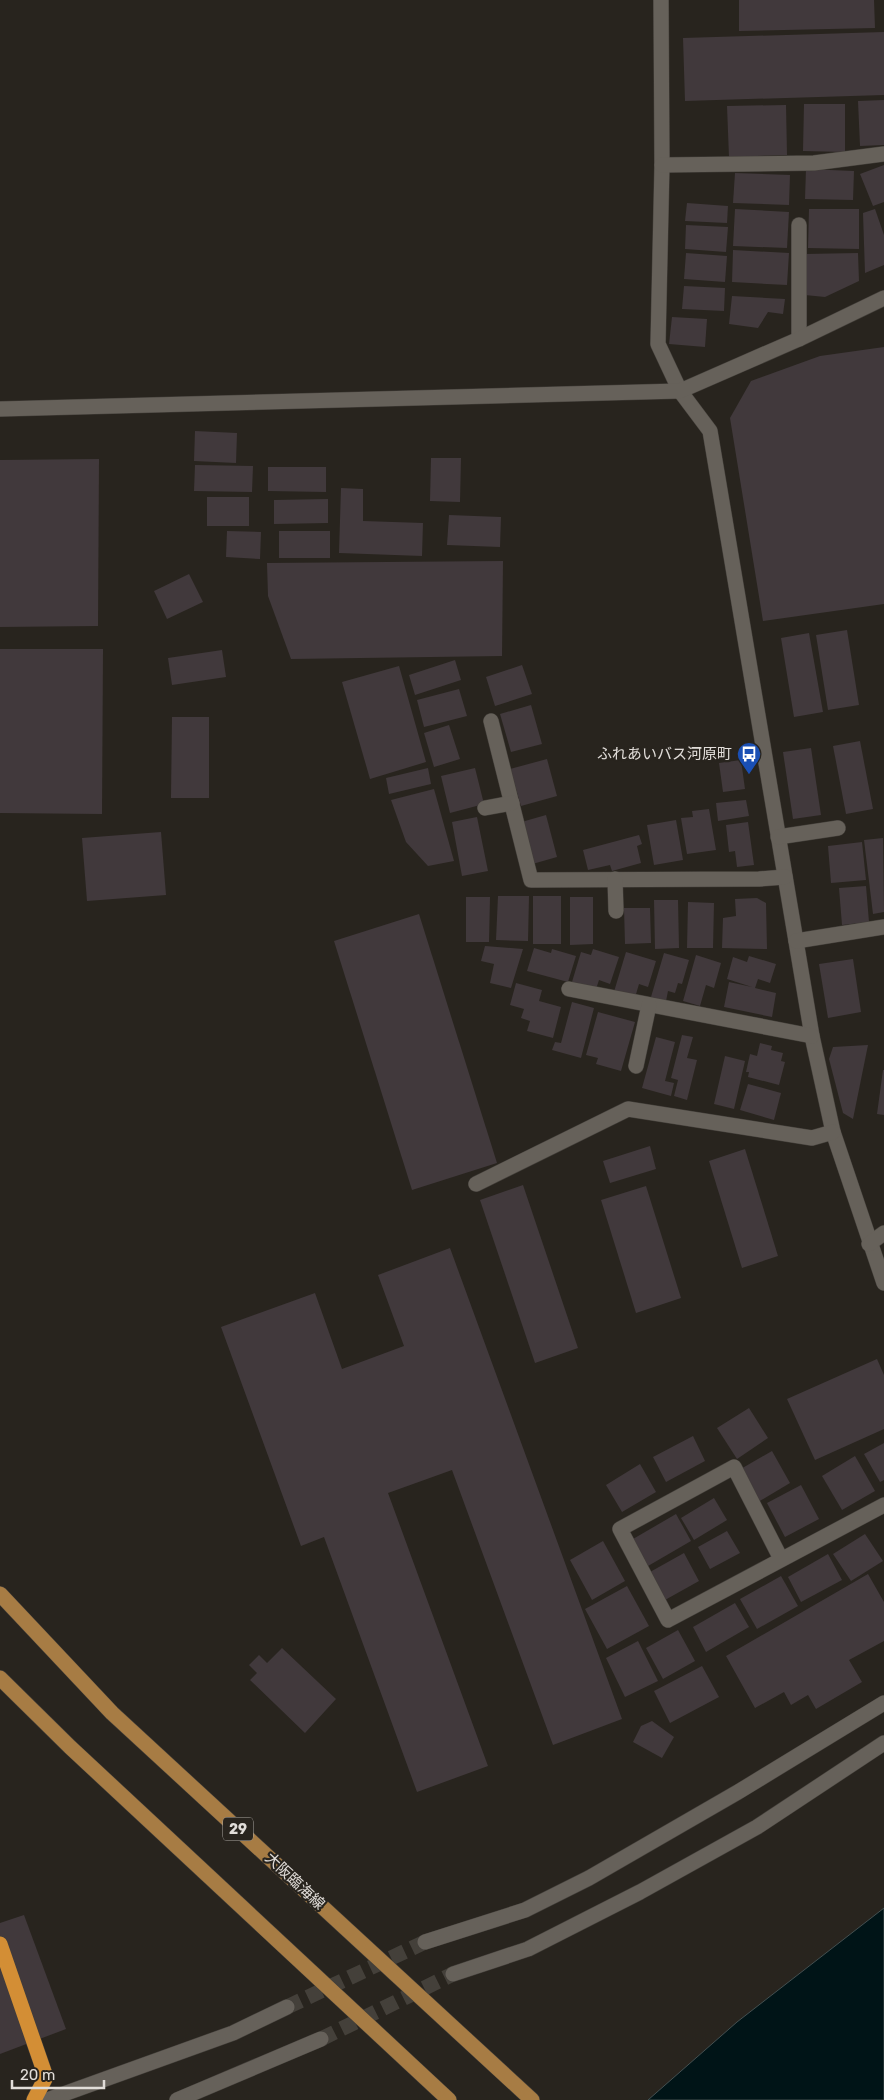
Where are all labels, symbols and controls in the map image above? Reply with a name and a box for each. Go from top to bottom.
bus stop icon: ふれあいバス河原町 [736,741,762,775]
place label: ふれあいバス河原町 [597,745,732,763]
road number: 29 [223,1818,253,1840]
street label: 大阪臨海線 [261,1849,329,1913]
scale bar [12,2058,105,2090]
text: 20 m [20,2066,55,2084]

